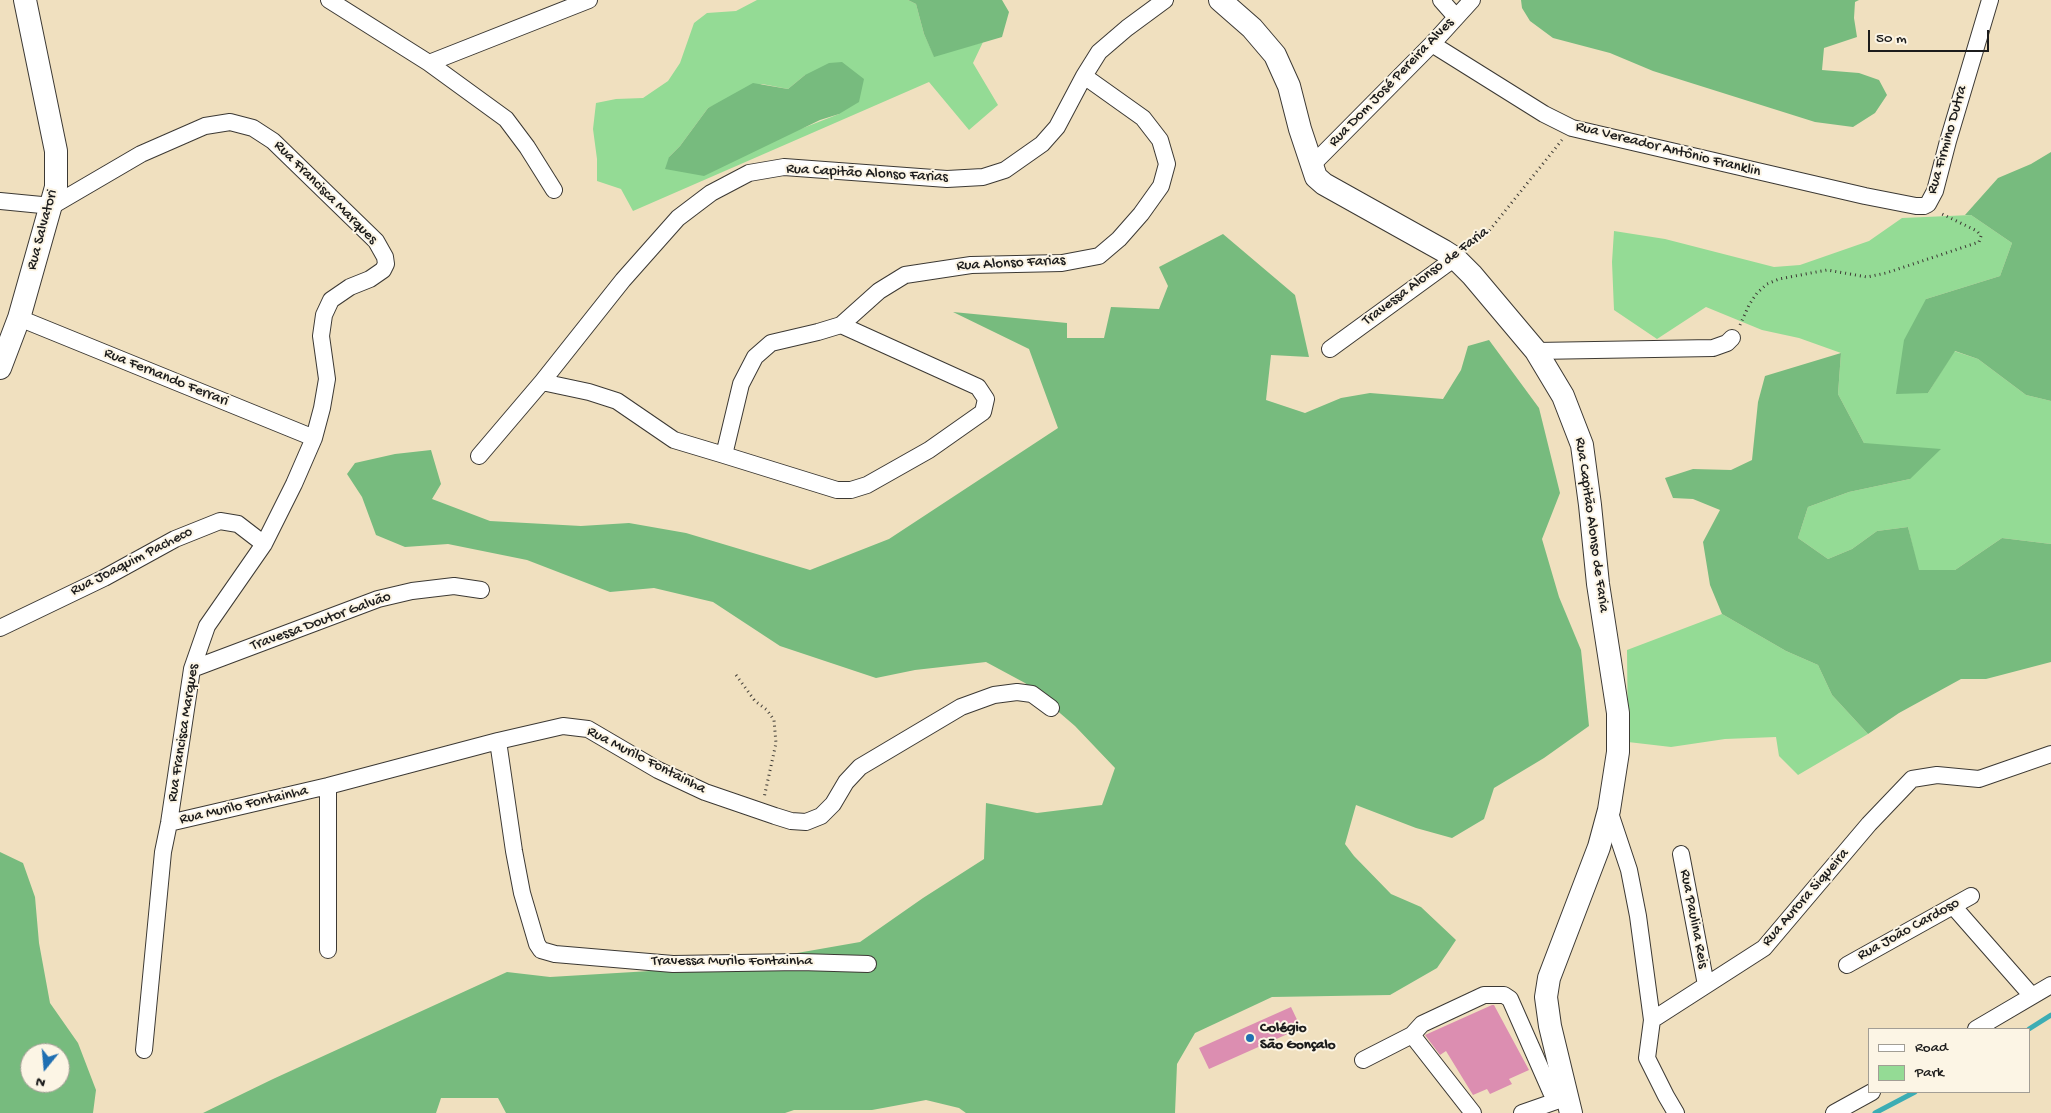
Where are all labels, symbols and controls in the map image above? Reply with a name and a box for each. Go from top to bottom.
street label: Rua Dom José Pereira Alves [1326,15,1458,151]
scale bar [1871,20,1992,52]
text: 50 m [1876,30,1907,48]
street label: Rua Firmino Dutra [1924,84,1972,196]
street label: Rua Vereador Antônio Franklin [1574,118,1762,182]
street label: Rua Francisca Marques [269,137,381,249]
street label: Rua Capitão Alonso Farias [786,161,948,187]
street label: Rua Salvatori [24,188,62,272]
street label: Travessa Alonso de Faria [1359,224,1493,330]
street label: Rua Alonso Farias [956,252,1066,276]
street label: Rua Fernando Ferrari [101,345,231,411]
street label: Rua Capitão Alonso de Faria [1570,436,1612,614]
street label: Rua Joaquim Pacheco [68,523,196,601]
street label: Travessa Doutor Galvão [248,588,394,656]
street label: Rua Francisca Marques [164,663,204,803]
street label: Rua Murilo Fontainha [583,723,709,799]
street label: Rua Murilo Fontainha [178,782,310,830]
street label: Rua Aurora Siqueira [1759,845,1853,951]
street label: Rua Paulina Reis [1675,868,1711,970]
street label: Rua João Cardoso [1855,895,1963,965]
street label: Travessa Murilo Fontainha [651,953,813,971]
place label: Colégio São Gonçalo [1260,1020,1336,1055]
legend [1868,1028,2031,1093]
marker: Colégio São Gonçalo [1244,1032,1256,1044]
text: Road [1915,1039,1948,1057]
north arrow [20,1043,70,1093]
text: Park [1915,1064,1944,1082]
text: N [34,1072,48,1091]

